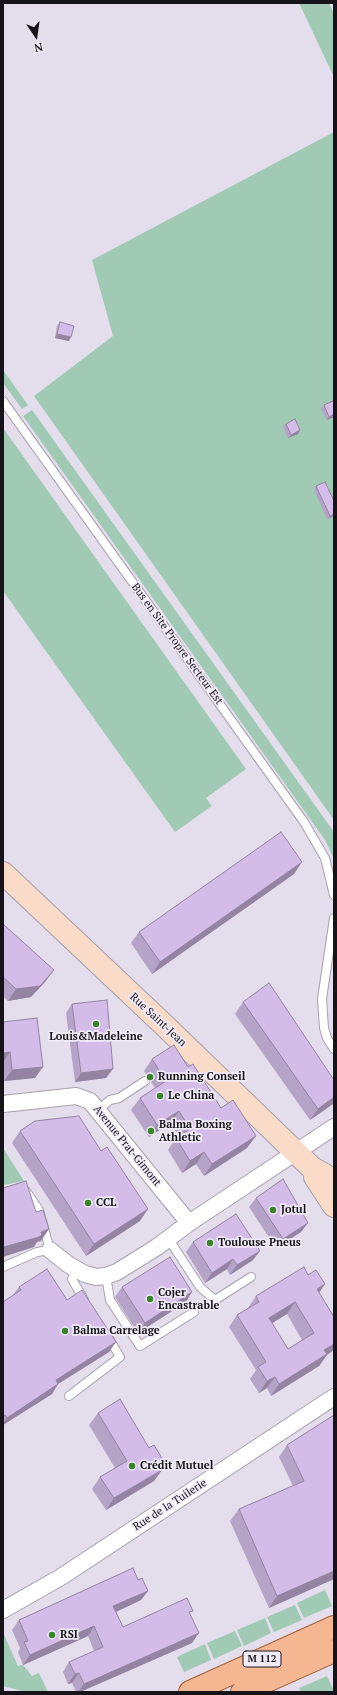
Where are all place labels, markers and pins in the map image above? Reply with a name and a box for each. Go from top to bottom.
marker: Louis&Madeleine [91,1019,101,1029]
place label: Louis&Madeleine [49,1030,143,1044]
place label: Running Conseil [158,1070,245,1084]
marker: Running Conseil [145,1072,155,1082]
place label: Le China [168,1089,214,1103]
marker: Le China [155,1091,165,1101]
place label: Balma Boxing Athletic [159,1118,232,1144]
marker: Balma Boxing Athletic [146,1126,156,1136]
place label: CCL [96,1196,116,1210]
marker: CCL [83,1198,93,1208]
place label: Jotul [281,1203,306,1217]
marker: Jotul [268,1205,278,1215]
place label: Toulouse Pneus [218,1236,301,1250]
marker: Toulouse Pneus [205,1238,215,1248]
place label: Cojer Encastrable [158,1286,219,1312]
marker: Cojer Encastrable [145,1294,155,1304]
place label: Balma Carrelage [73,1324,160,1338]
marker: Balma Carrelage [60,1326,70,1336]
place label: Crédit Mutuel [140,1459,213,1473]
marker: Crédit Mutuel [127,1461,137,1471]
place label: RSI [60,1628,78,1642]
marker: RSI [47,1630,57,1640]

